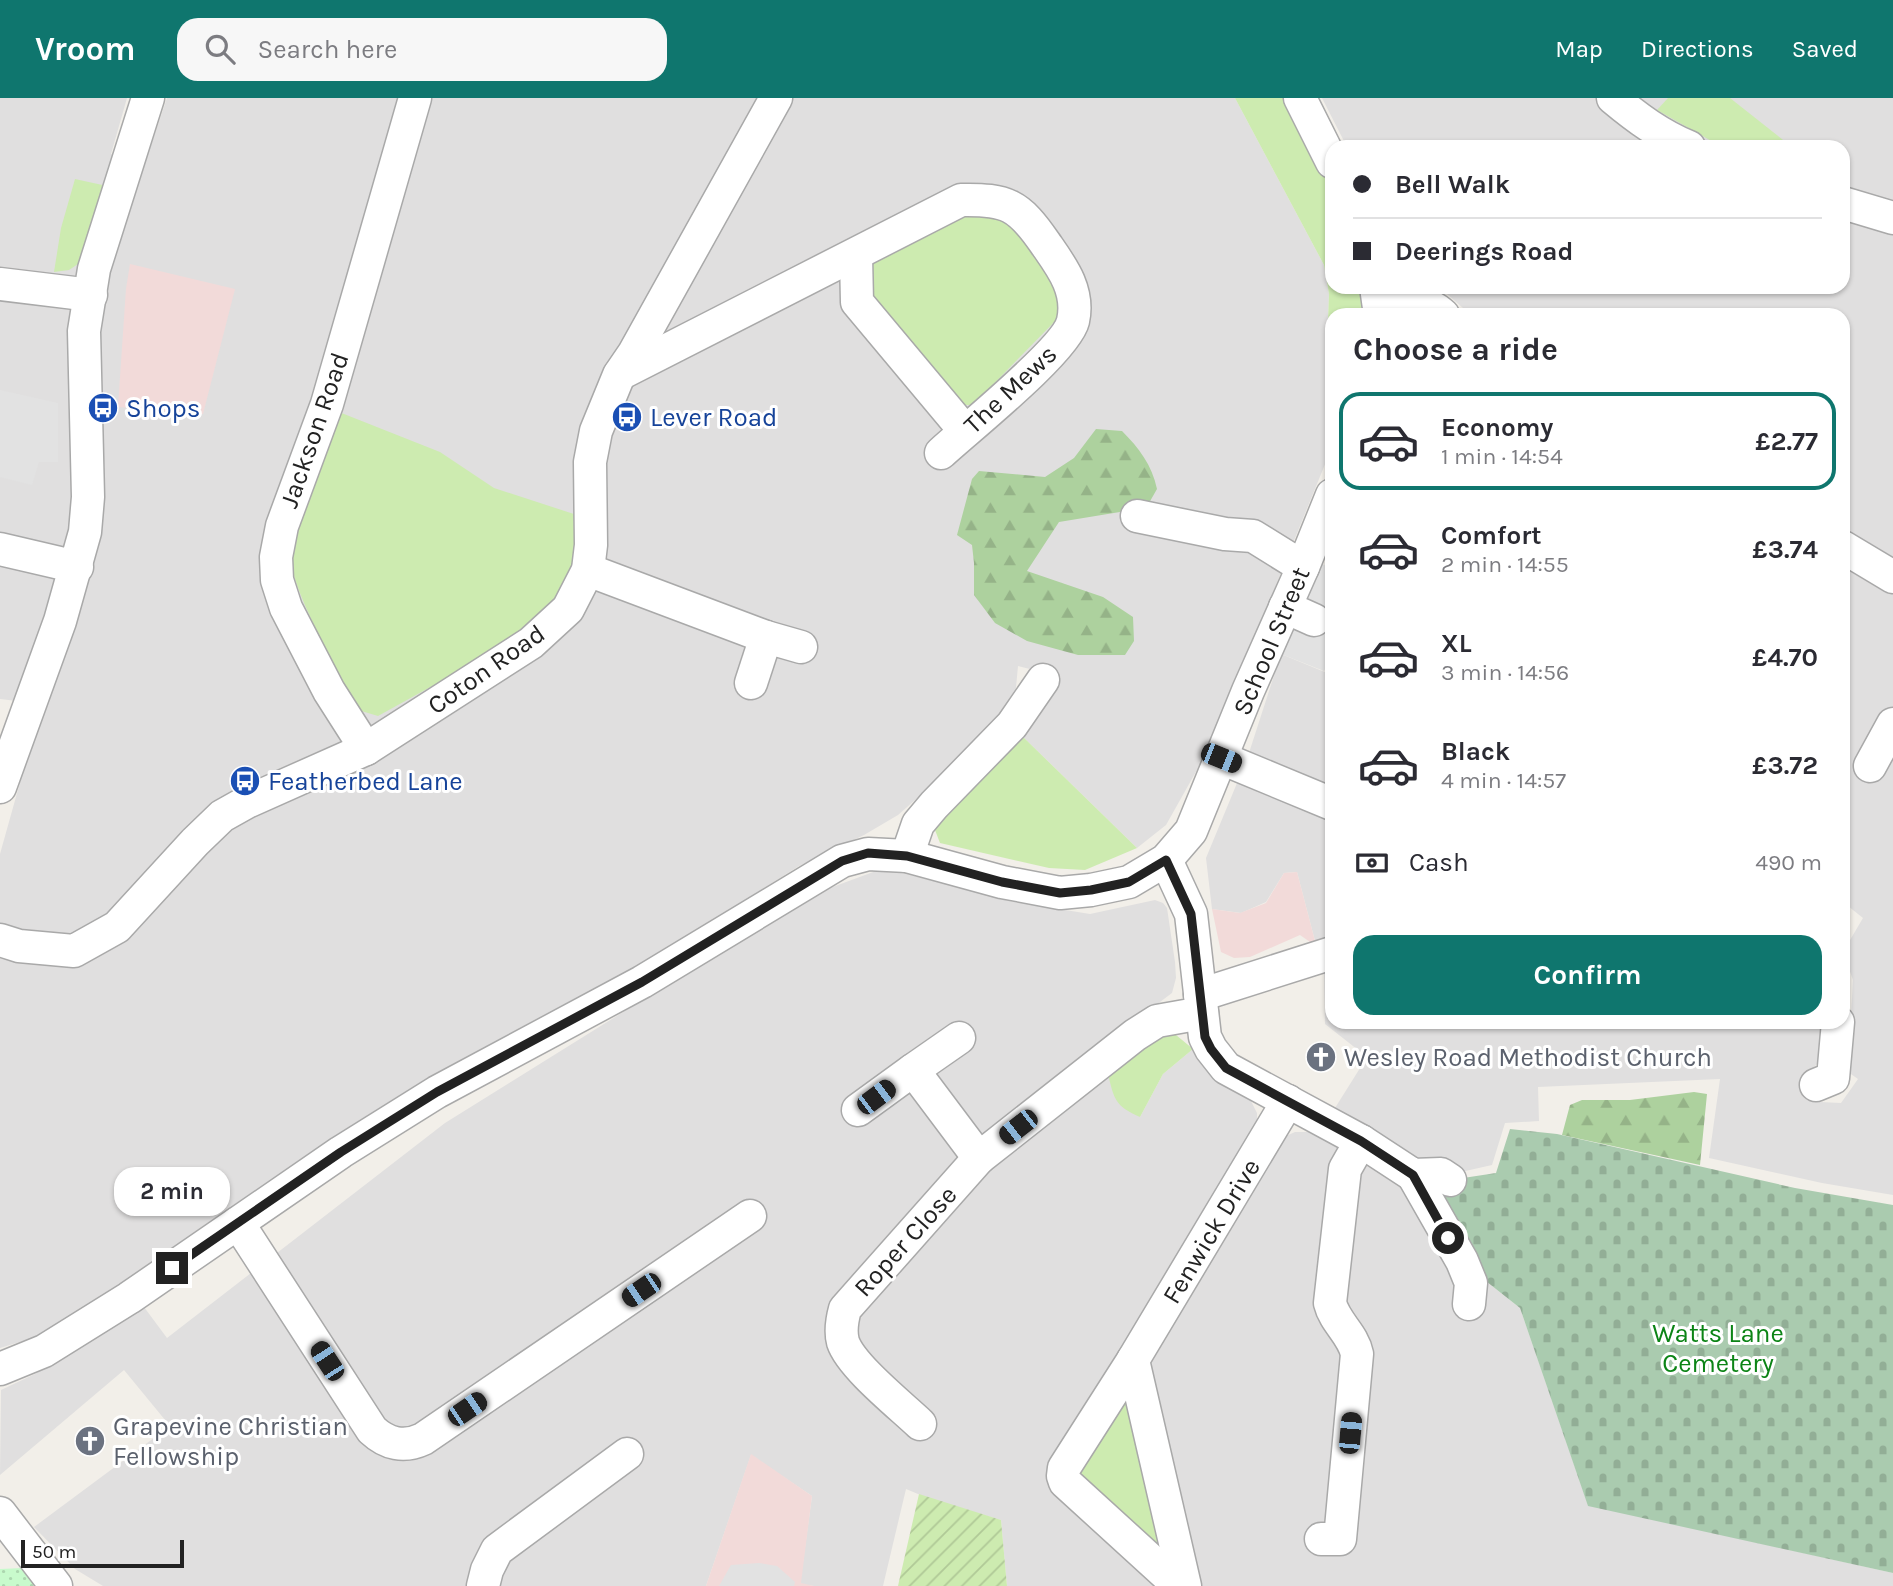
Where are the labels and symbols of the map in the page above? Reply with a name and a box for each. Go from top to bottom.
street label: The Mews [957,338,1063,440]
street label: Jackson Road [273,348,356,512]
bus stop icon: Shops [86,391,120,425]
place label: Shops [126,393,200,424]
bus stop icon: Lever Road [610,400,644,434]
place label: Lever Road [650,402,777,433]
street label: School Street [1226,562,1317,720]
street label: Coton Road [422,618,551,721]
car [1198,740,1245,776]
bus stop icon: Featherbed Lane [228,764,262,798]
place label: Featherbed Lane [268,766,463,797]
church icon: Wesley Road Methodist Church [1304,1040,1338,1074]
place label: Wesley Road Methodist Church [1344,1042,1712,1073]
car [853,1076,900,1118]
car [995,1106,1042,1148]
street label: Fenwick Drive [1156,1153,1267,1309]
callout: 2 min [114,1166,230,1216]
street label: Roper Close [847,1179,963,1303]
route start [1432,1222,1464,1254]
route end [156,1252,188,1284]
car [618,1270,665,1310]
park label: Watts Lane Cemetery [1652,1318,1784,1379]
car [307,1338,348,1384]
car [444,1389,491,1429]
place label: Grapevine Christian Fellowship [113,1411,348,1472]
car [1338,1411,1363,1455]
church icon: Grapevine Christian Fellowship [73,1424,107,1458]
scale bar [21,1537,184,1569]

